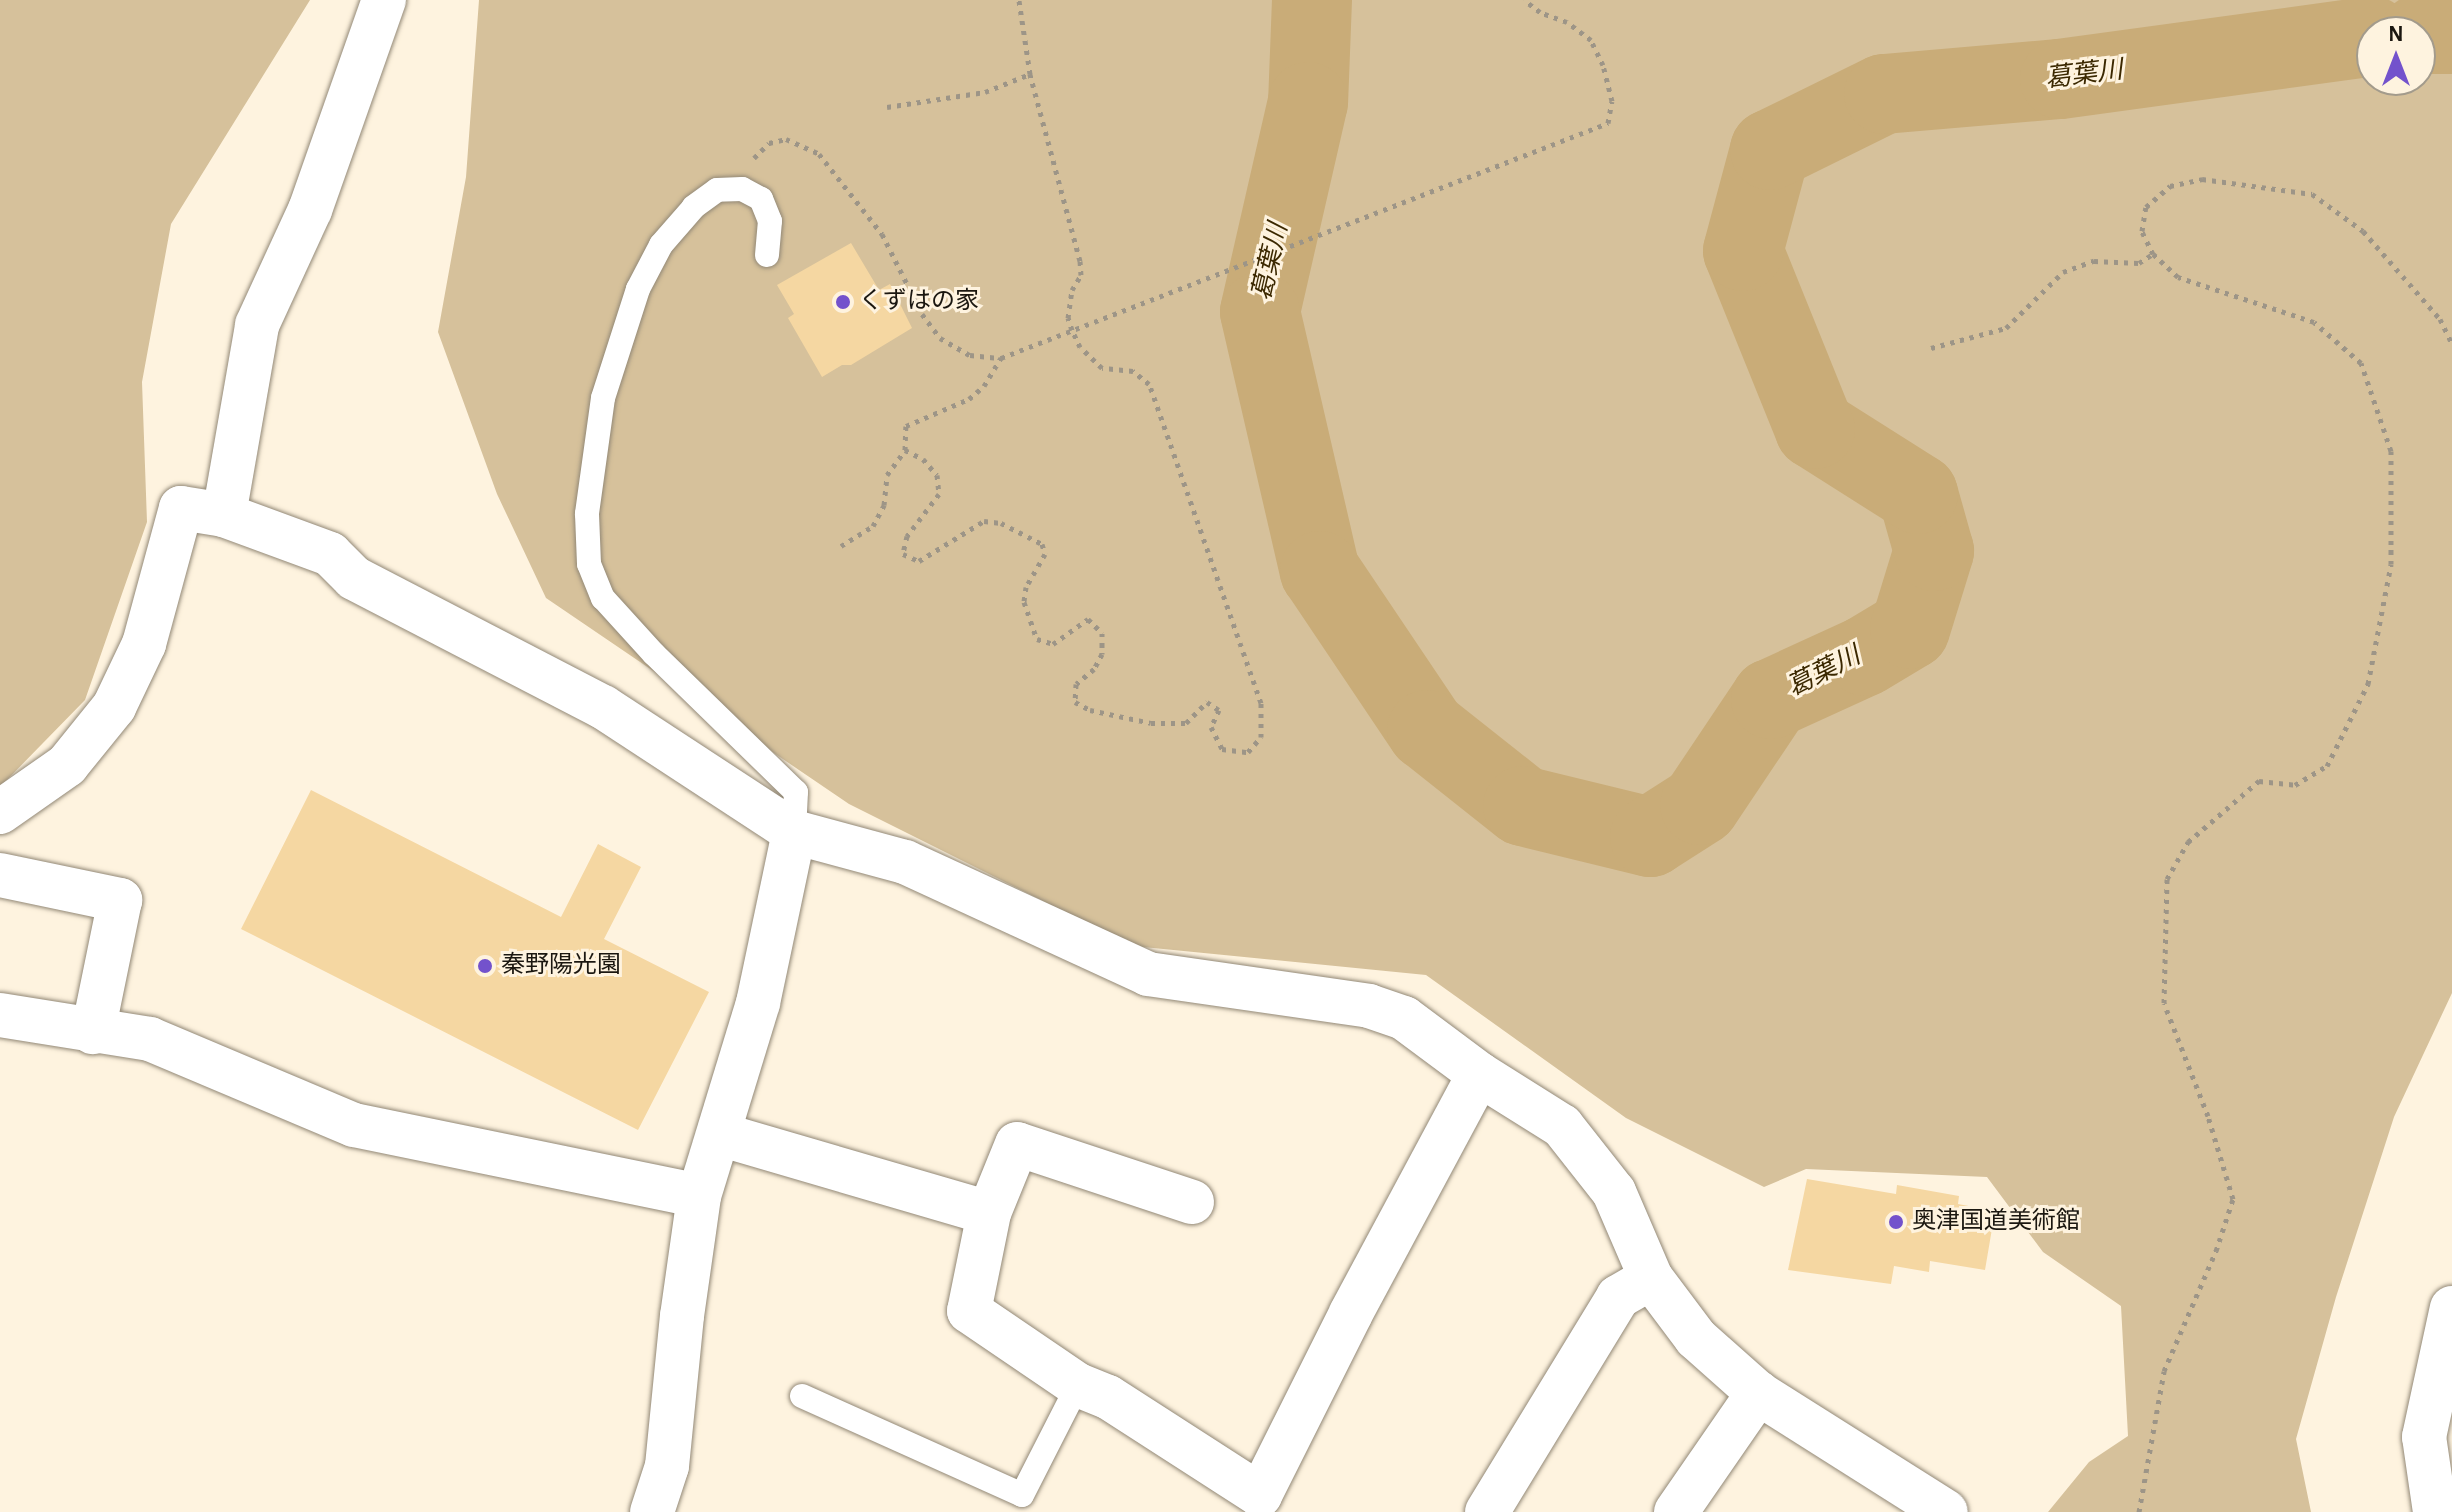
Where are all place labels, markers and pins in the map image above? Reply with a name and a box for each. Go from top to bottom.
place label: くずはの家 [859,288,979,316]
marker: くずはの家 [834,293,852,311]
place label: 秦野陽光園 [501,952,621,980]
marker: 秦野陽光園 [476,957,494,975]
place label: 奥津国道美術館 [1912,1208,2080,1236]
marker: 奥津国道美術館 [1887,1213,1905,1231]

